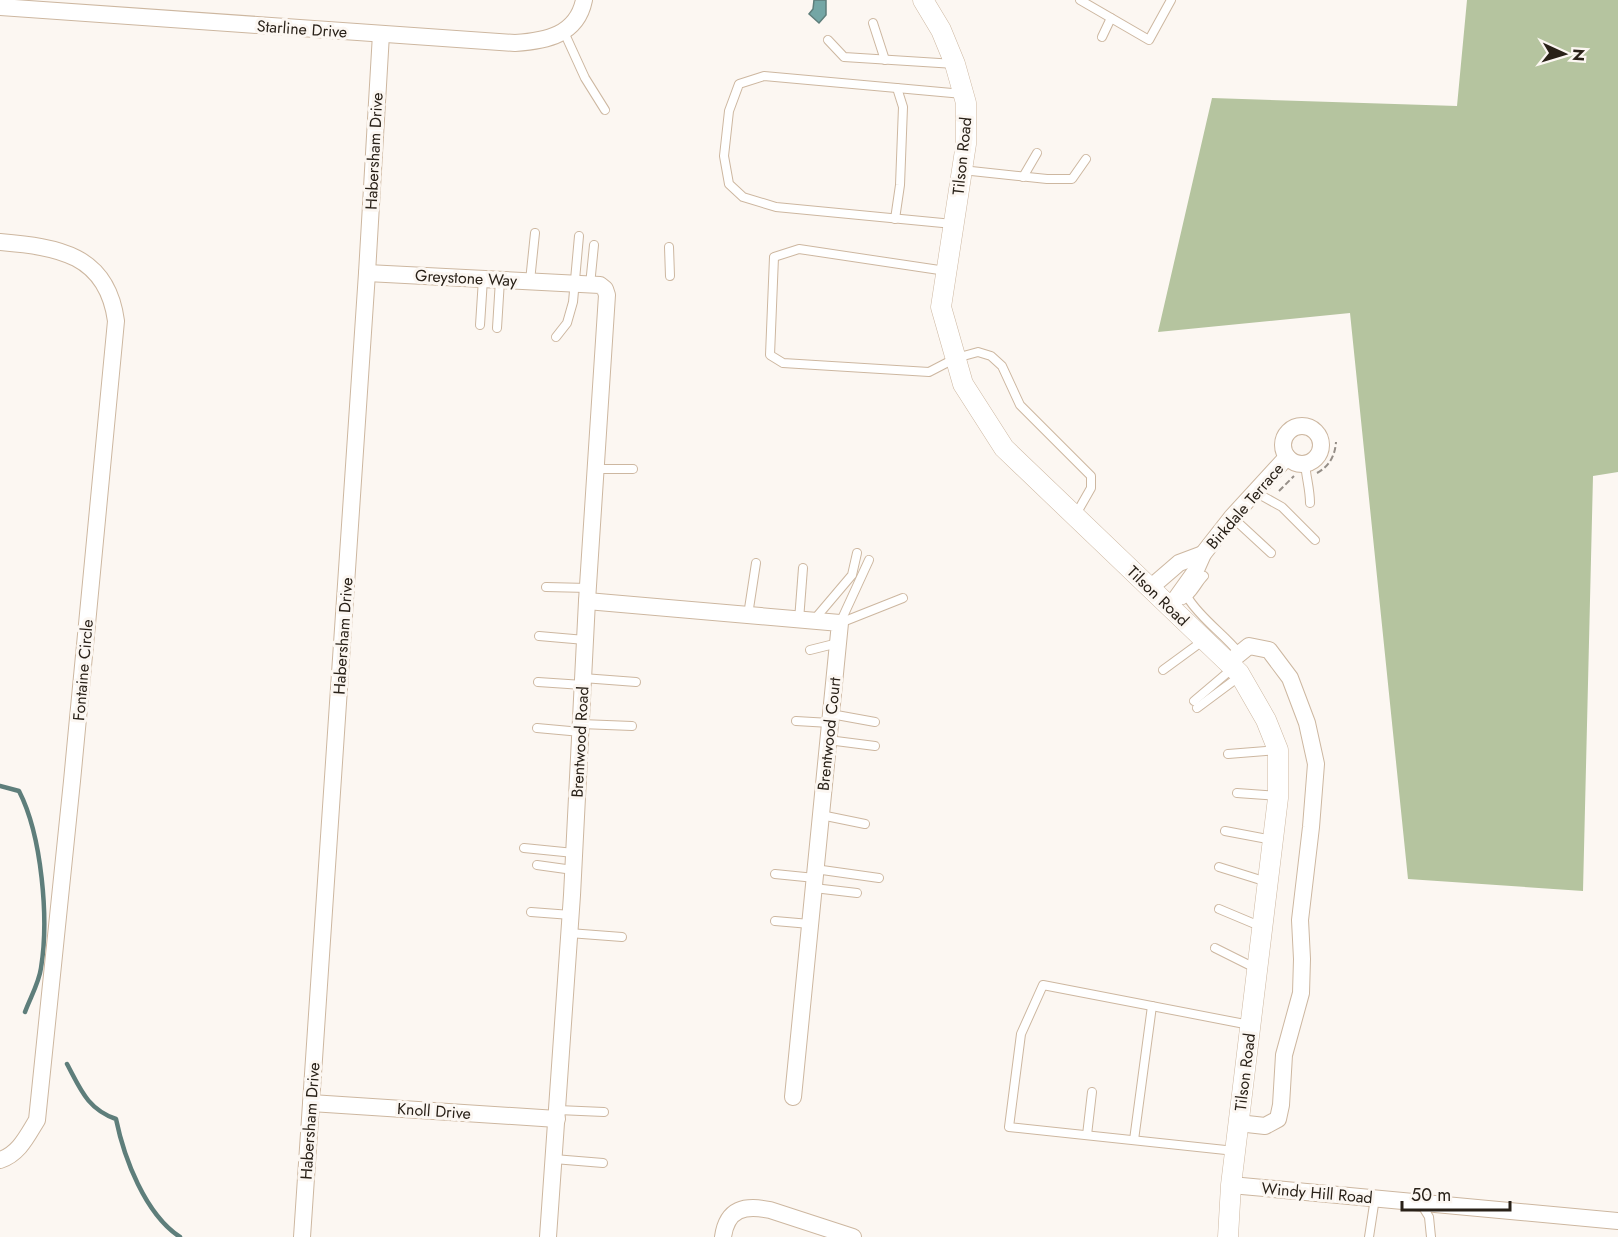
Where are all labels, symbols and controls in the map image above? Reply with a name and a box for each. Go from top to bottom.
street label: Starline Drive [256,14,348,44]
north arrow [1534,24,1594,84]
text: N [1567,48,1590,62]
street label: Habersham Drive [359,92,389,210]
street label: Tilson Road [946,116,978,196]
street label: Greystone Way [414,264,519,292]
street label: Birkdale Terrace [1201,458,1289,554]
street label: Tilson Road [1122,561,1194,631]
street label: Habersham Drive [327,577,359,695]
street label: Fontaine Circle [67,618,99,722]
street label: Brentwood Court [812,676,846,792]
street label: Brentwood Road [566,686,594,798]
street label: Tilson Road [1229,1032,1261,1112]
street label: Habersham Drive [294,1062,326,1180]
street label: Knoll Drive [396,1097,472,1125]
scale bar [1402,1174,1510,1212]
street label: Windy Hill Road [1260,1177,1374,1209]
text: 50 m [1411,1182,1451,1208]

